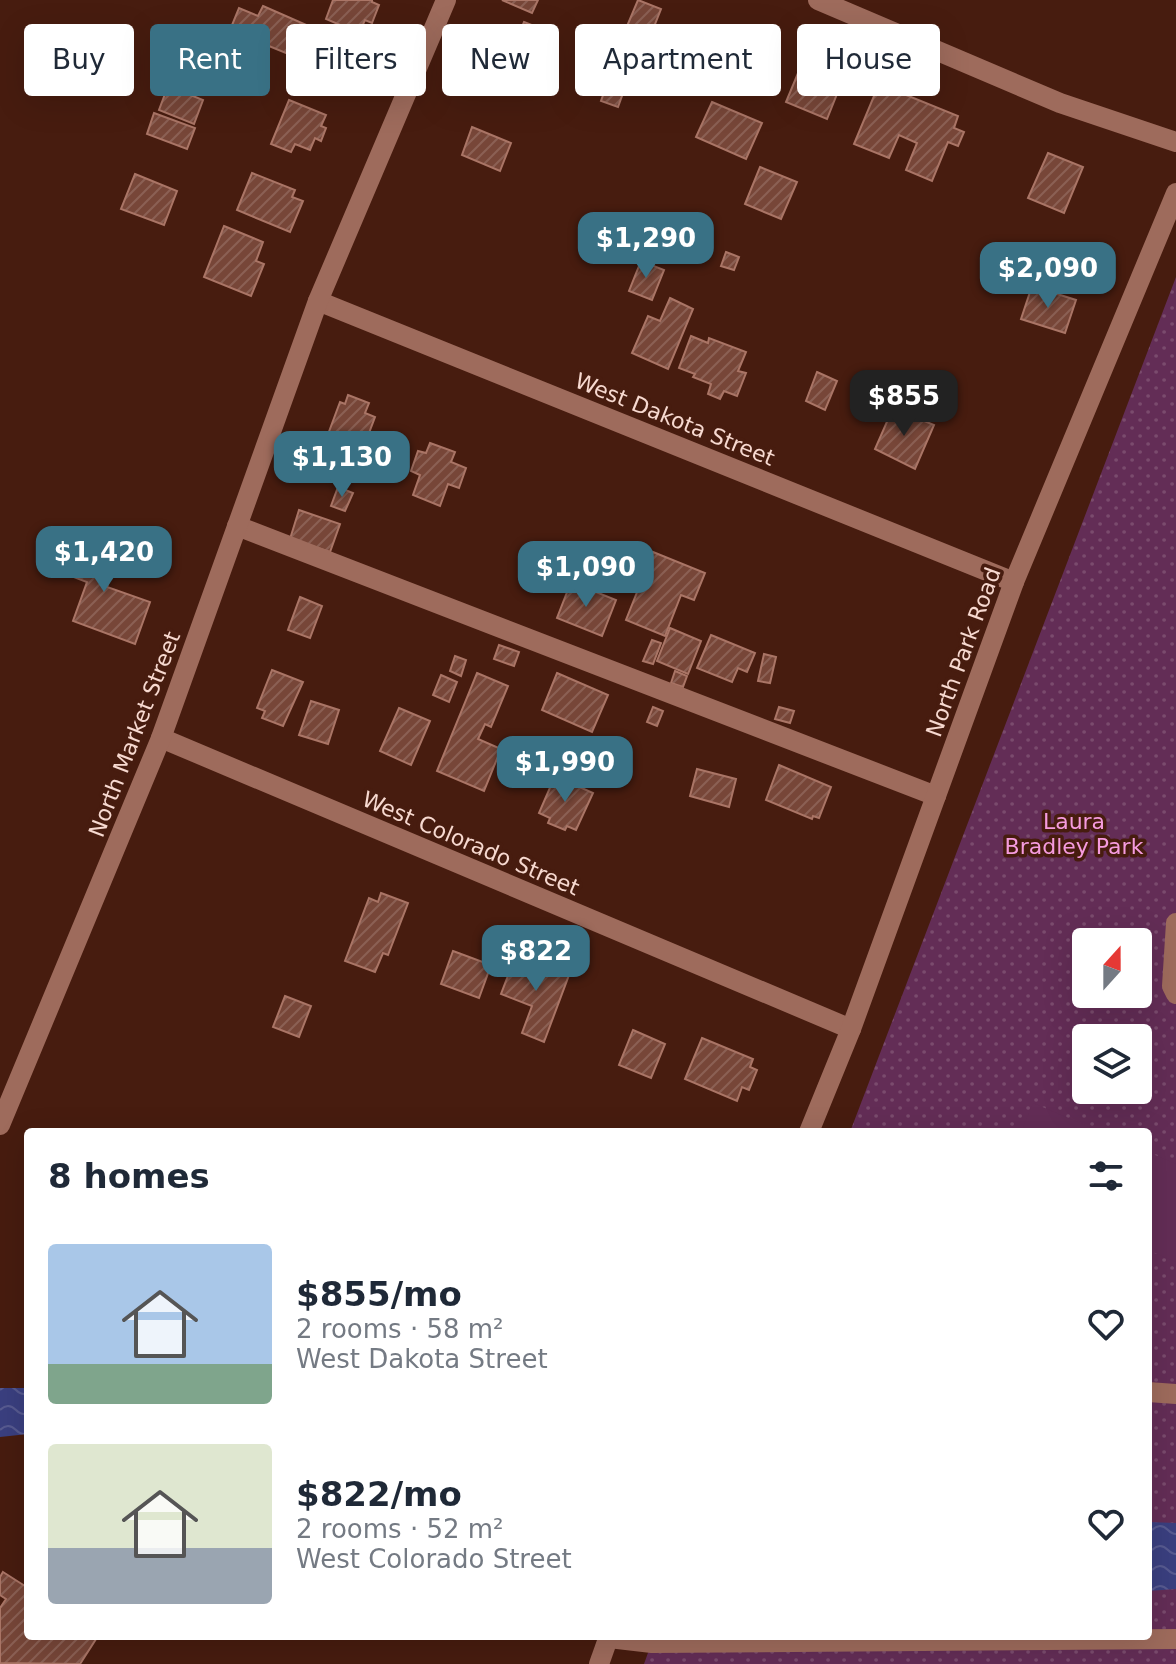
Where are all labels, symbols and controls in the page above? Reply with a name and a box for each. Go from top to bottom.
chip: Buy [24,24,134,96]
chip: Rent [150,24,270,96]
chip: Filters [286,24,426,96]
chip: New [442,24,559,96]
chip: Apartment [575,24,781,96]
chip: House [797,24,940,96]
pin: $1,290 [581,212,711,280]
text: $1,290 [596,223,696,253]
pin: $2,090 [983,242,1113,310]
text: $2,090 [998,253,1098,283]
street label: West Dakota Street [571,368,779,471]
pin: $855 [857,370,951,438]
text: $855 [868,381,940,411]
pin: $1,130 [277,431,407,499]
text: $1,130 [292,442,392,472]
pin: $1,420 [39,526,169,594]
text: $1,420 [54,537,154,567]
pin: $1,090 [521,541,651,609]
text: $1,090 [536,552,636,582]
street label: North Park Road [921,564,1006,740]
street label: North Market Street [84,628,185,840]
pin: $1,990 [500,736,630,804]
text: $1,990 [515,747,615,777]
street label: West Colorado Street [359,786,583,901]
park label: Laura Bradley Park [1005,809,1144,859]
pin: $822 [489,925,583,993]
north arrow [1072,928,1152,1008]
map controls [1072,928,1152,1104]
text: $822 [500,936,572,966]
button: layers [1072,1024,1152,1104]
icon: filters [1084,1154,1128,1198]
text: 8 homes [48,1156,210,1196]
text: $855/mo [296,1274,462,1314]
icon: home [112,1276,208,1372]
icon: heart [1084,1302,1128,1346]
text: 2 rooms · 58 m² [296,1314,504,1344]
text: West Dakota Street [296,1344,548,1374]
text: $822/mo [296,1474,462,1514]
icon: home [112,1476,208,1572]
icon: heart [1084,1502,1128,1546]
text: 2 rooms · 52 m² [296,1514,504,1544]
text: West Colorado Street [296,1544,572,1574]

